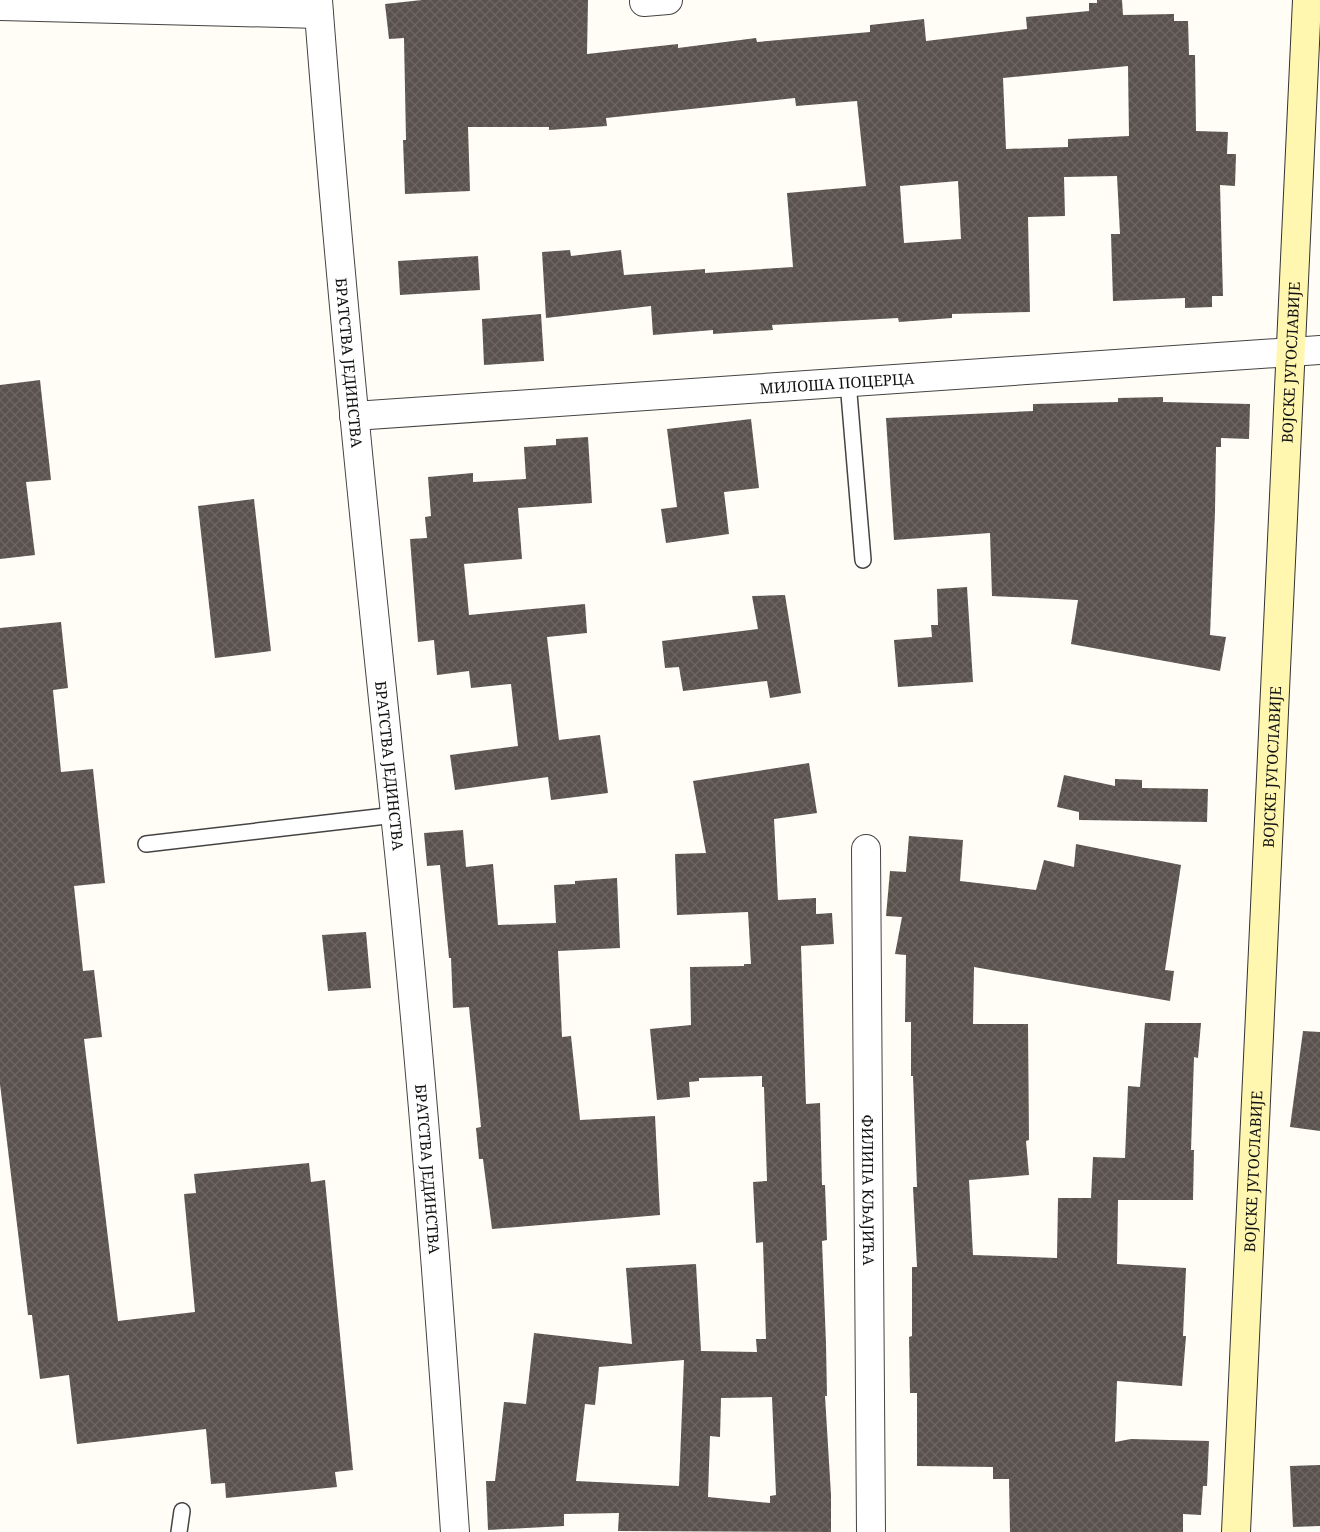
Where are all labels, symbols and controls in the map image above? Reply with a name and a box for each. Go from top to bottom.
street label: БРАТСТВА ЈЕДИНСТВА [331,277,367,449]
street label: ВОЈСКЕ ЈУГОСЛАВИЈЕ [1276,281,1304,444]
street label: МИЛОША ПОЦЕРЦА [759,368,915,398]
street label: БРАТСТВА ЈЕДИНСТВА [371,680,409,852]
street label: ВОЈСКЕ ЈУГОСЛАВИЈЕ [1258,686,1285,848]
street label: БРАТСТВА ЈЕДИНСТВА [411,1083,445,1255]
street label: ВОЈСКЕ ЈУГОСЛАВИЈЕ [1239,1090,1266,1253]
street label: ФИЛИПА КЉАЈИЋА [858,1114,879,1266]

